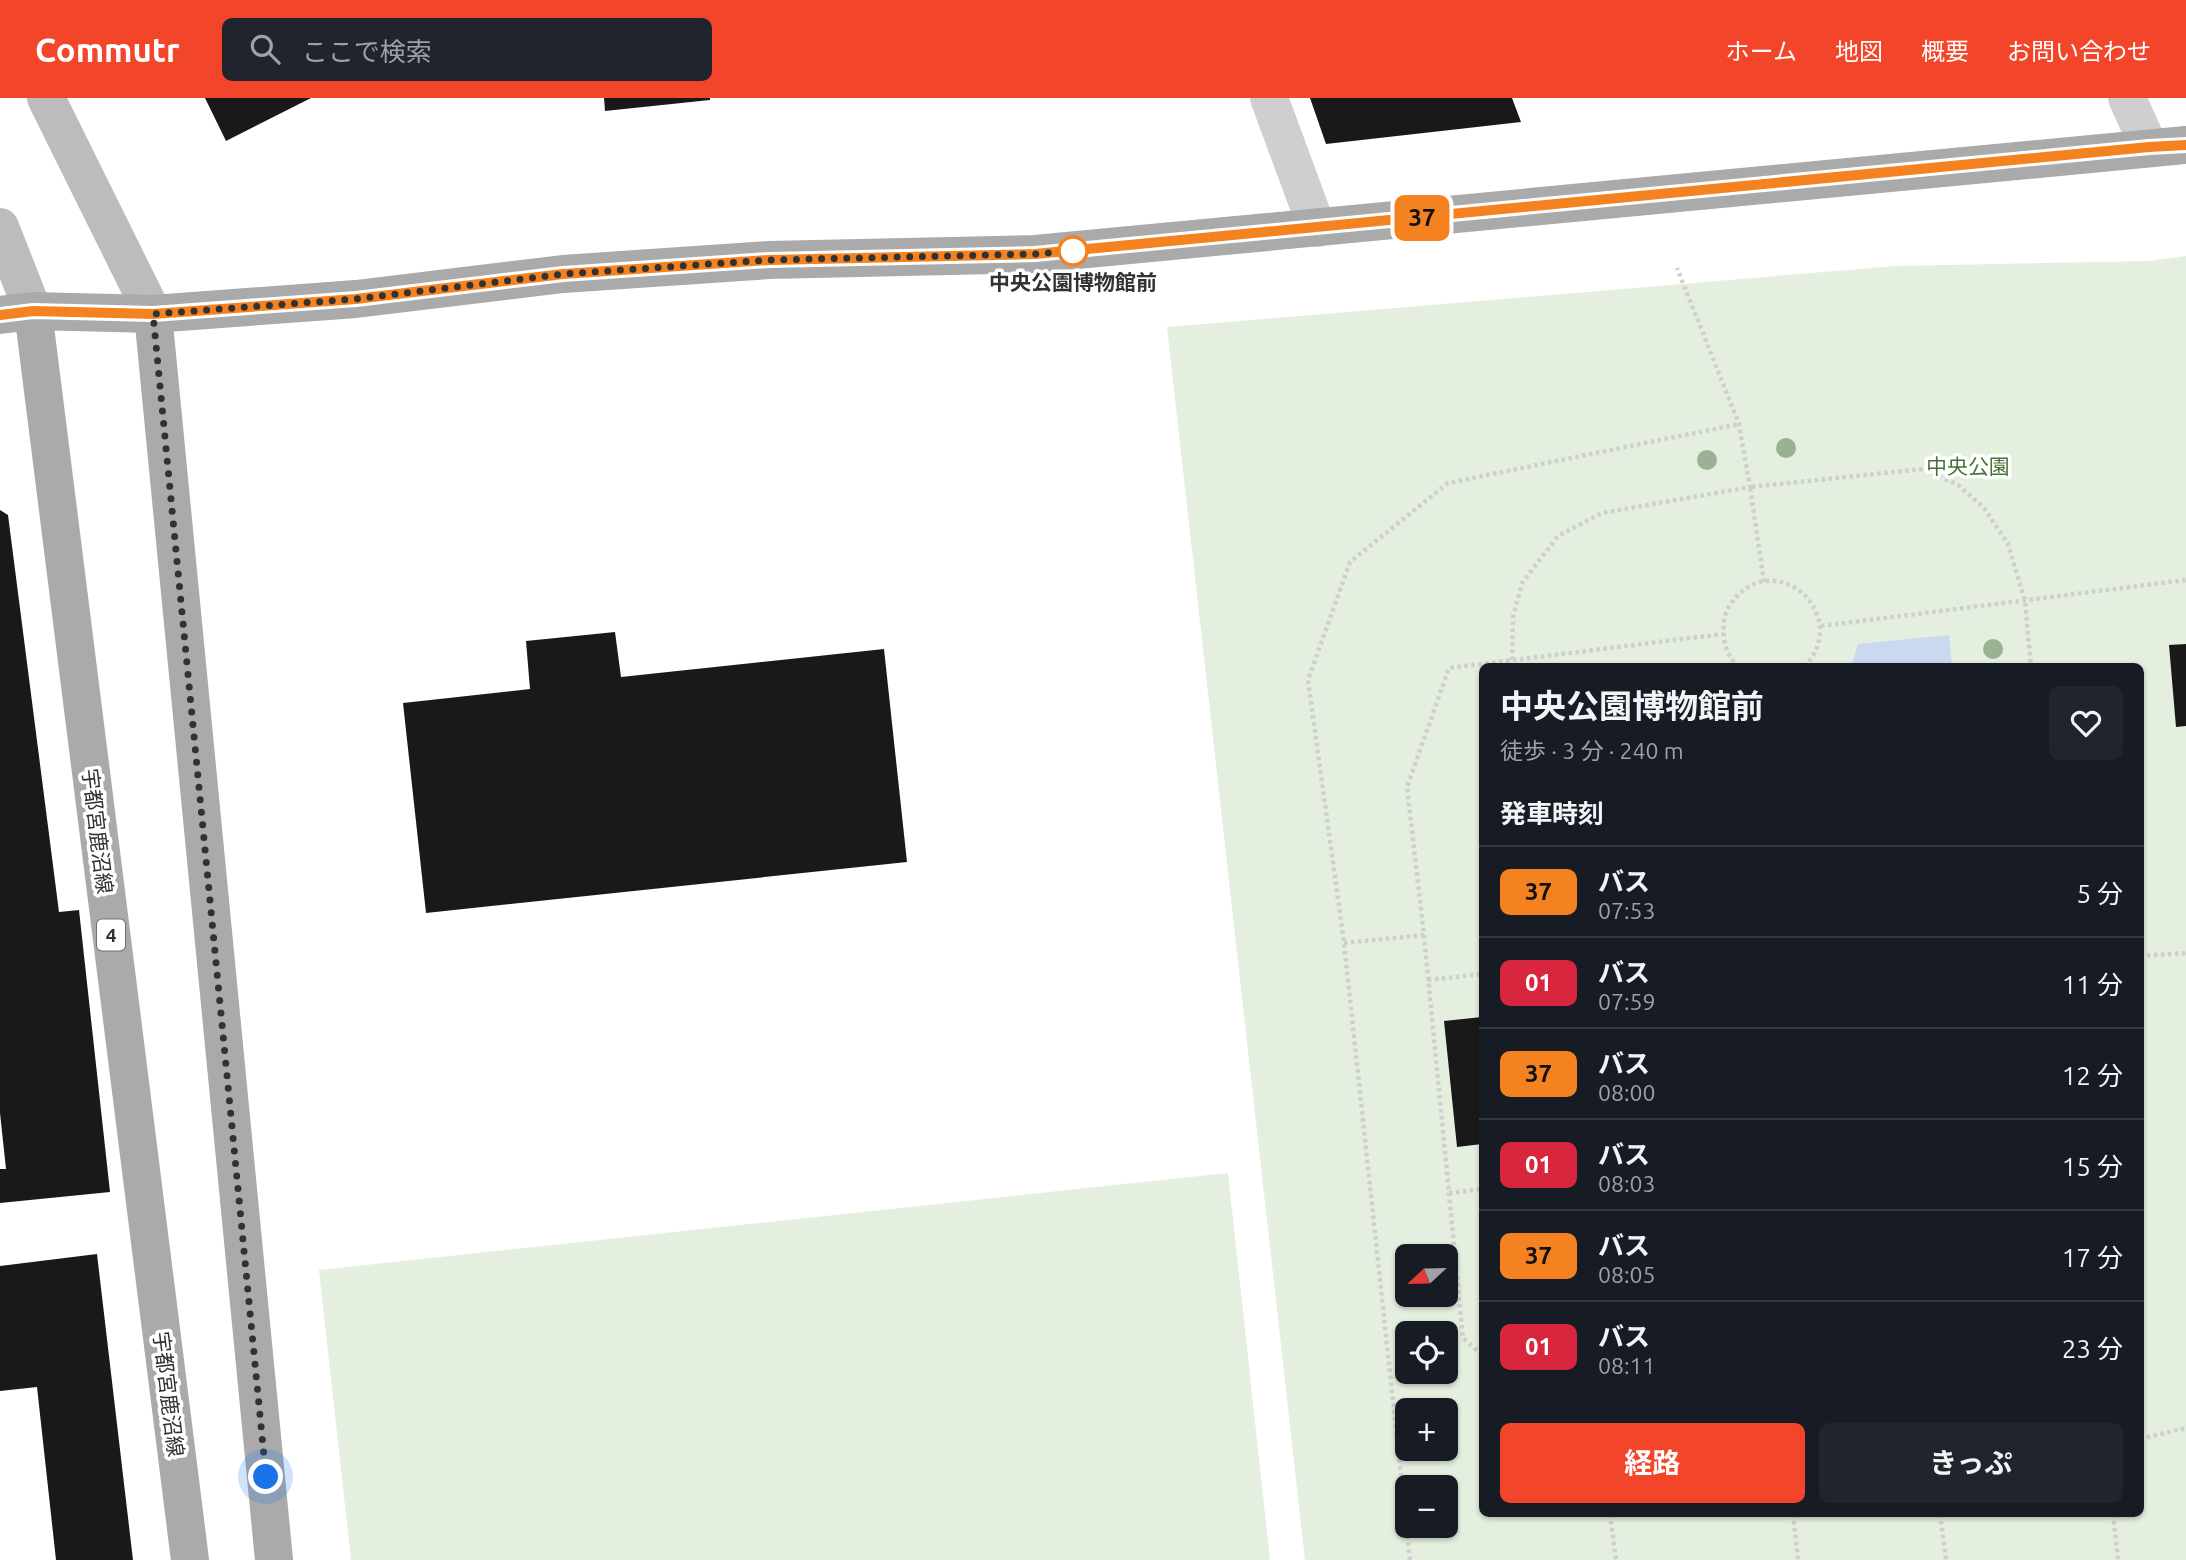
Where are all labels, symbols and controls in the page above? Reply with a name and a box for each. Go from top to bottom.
search box [222,18,712,81]
icon: search [246,30,284,68]
text: Commutr [35,31,180,68]
text: ここで検索 [302,37,432,66]
text: ホーム [1726,38,1797,65]
text: 地図 [1835,38,1883,65]
text: 概要 [1921,38,1969,65]
text: お問い合わせ [2007,38,2151,65]
line badge: 37 [1390,195,1454,241]
text: 37 [1408,204,1436,231]
marker: 中央公園博物館前 [1058,236,1088,266]
place label: 中央公園博物館前 [989,270,1157,294]
park label: 中央公園 [1926,454,2010,478]
button: heart [2049,686,2123,760]
text: 中央公園博物館前 [1500,687,1764,724]
text: 徒歩 · 3 分 · 240 m [1500,738,1684,763]
street label: 宇都宮鹿沼線 [78,767,118,895]
text: 発車時刻 [1500,799,1604,828]
text: バス [1598,867,1650,896]
text: 37 [1525,878,1552,905]
text: 5 分 [2076,879,2123,908]
text: 07:53 [1598,898,1656,923]
road number: 4 [97,920,125,950]
text: バス [1598,958,1650,987]
text: 01 [1525,969,1552,996]
text: 11 分 [2062,970,2123,999]
text: 07:59 [1598,989,1656,1014]
text: バス [1598,1049,1650,1078]
text: 37 [1525,1060,1552,1087]
text: 12 分 [2062,1061,2123,1090]
text: 08:00 [1598,1080,1656,1105]
text: バス [1598,1140,1650,1169]
text: 01 [1525,1151,1552,1178]
text: 15 分 [2062,1152,2123,1181]
text: 08:03 [1598,1171,1656,1196]
text: バス [1598,1231,1650,1260]
text: 37 [1525,1242,1552,1269]
text: 17 分 [2062,1243,2123,1272]
north arrow [1395,1244,1458,1307]
map controls [1395,1244,1458,1538]
text: 08:05 [1598,1262,1656,1287]
button: locate [1395,1321,1458,1384]
text: バス [1598,1322,1650,1351]
street label: 宇都宮鹿沼線 [149,1330,189,1458]
text: 01 [1525,1333,1552,1360]
text: 23 分 [2062,1334,2123,1363]
text: 08:11 [1598,1353,1656,1378]
button: + [1395,1398,1458,1461]
button: 経路 [1500,1423,1805,1503]
button: きっぷ [1819,1423,2123,1503]
your location [248,1459,283,1494]
button: − [1395,1475,1458,1538]

